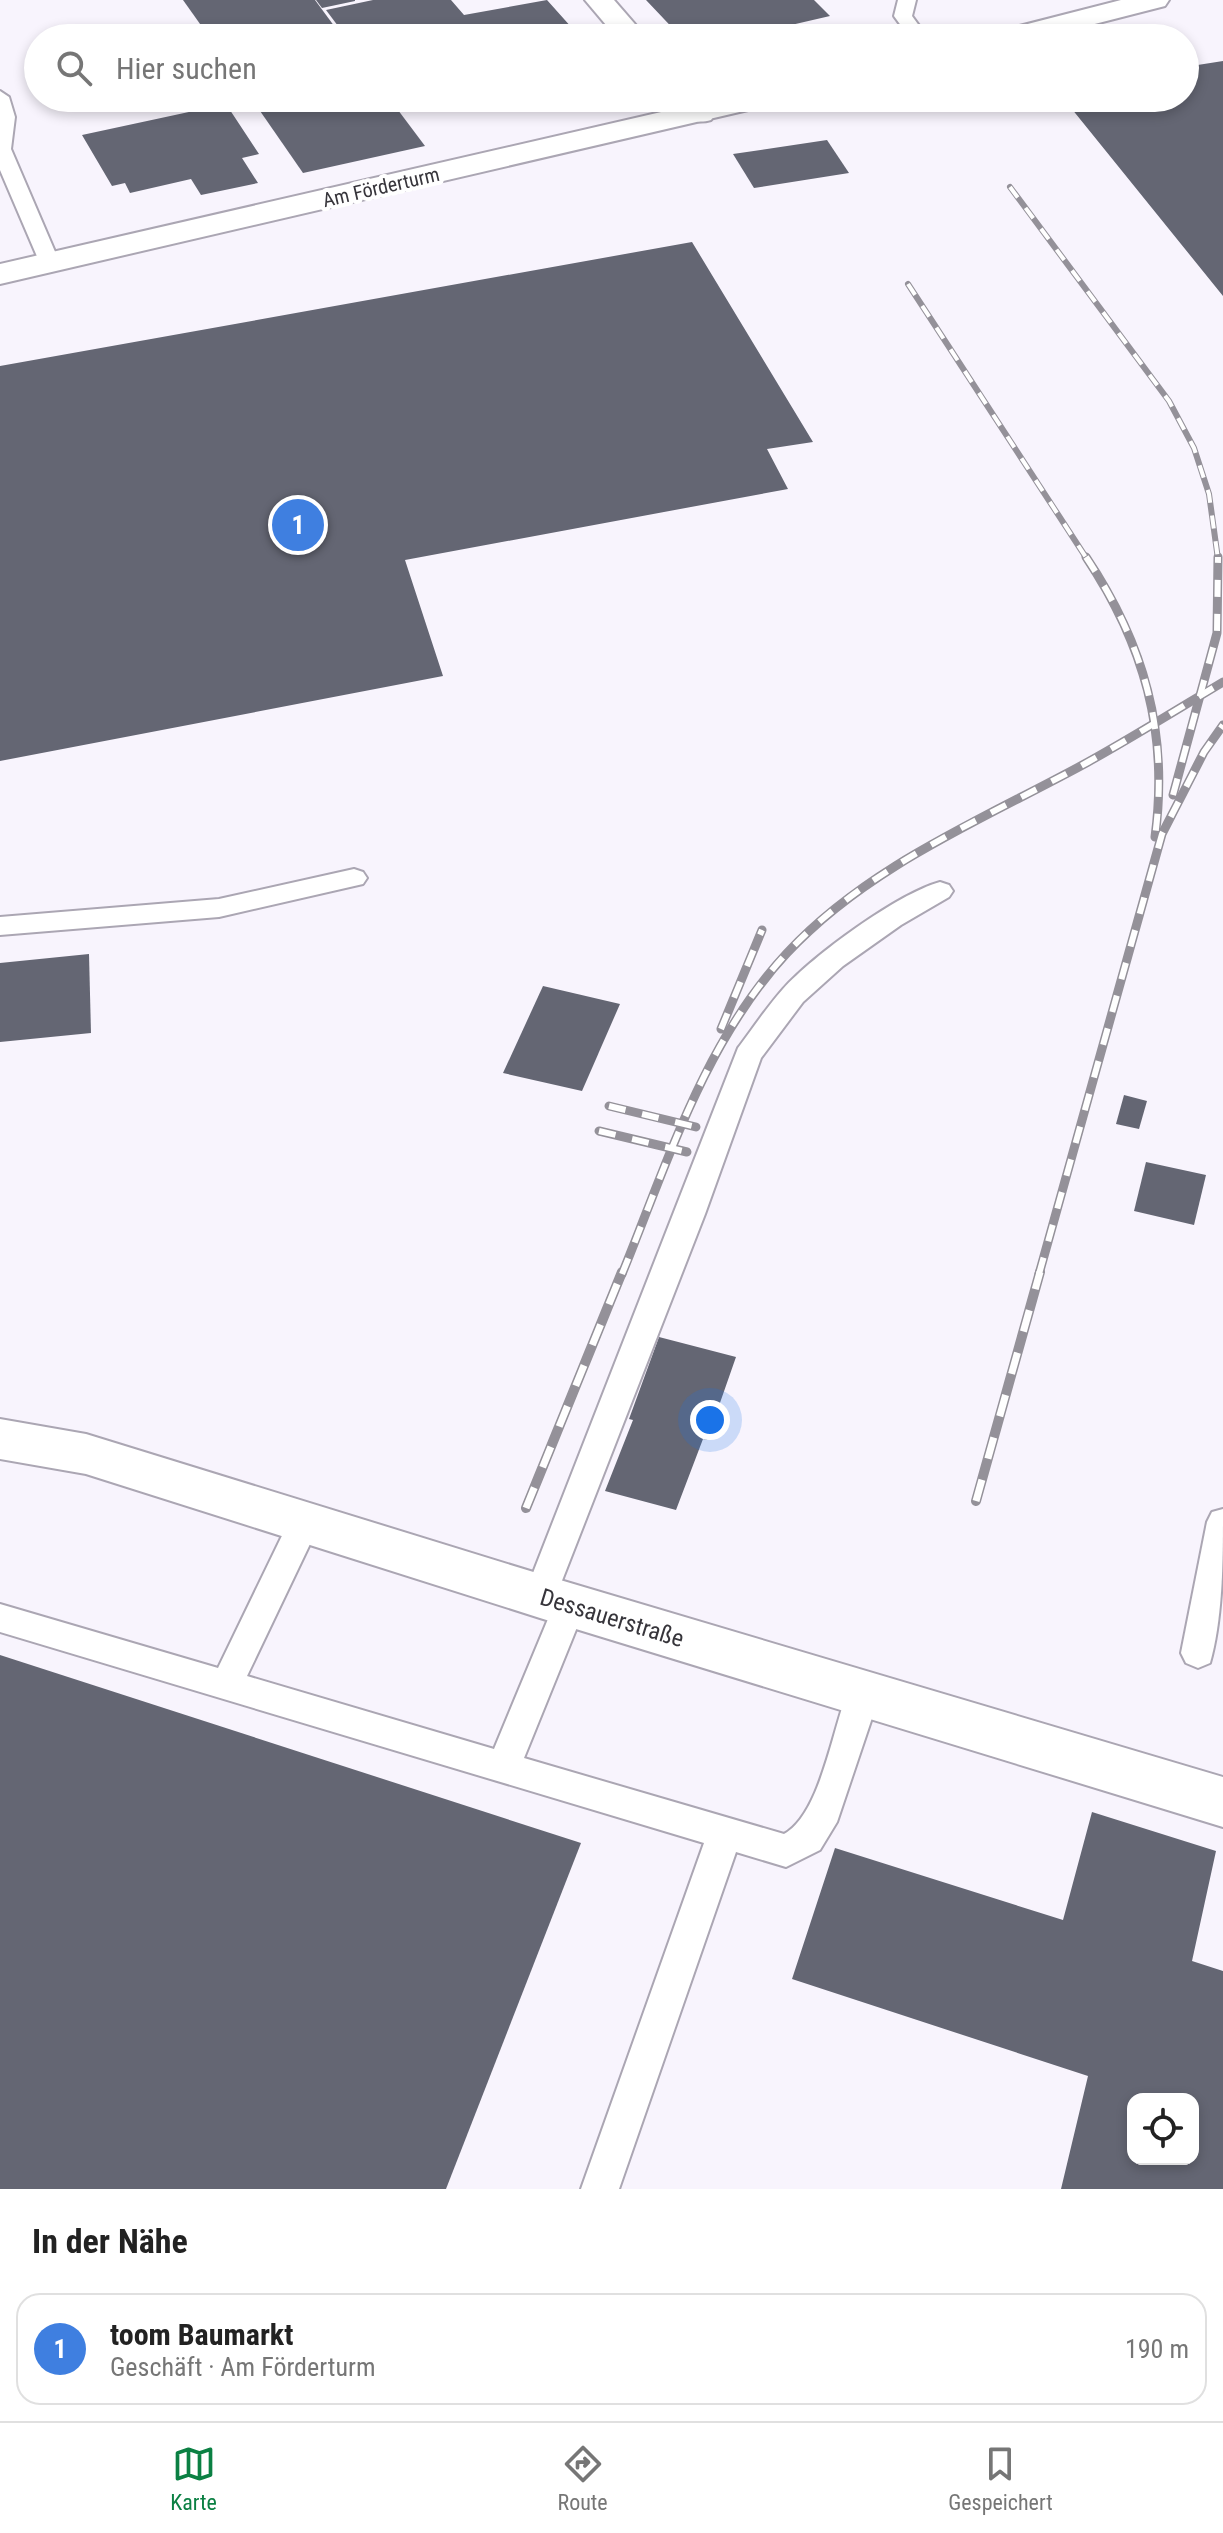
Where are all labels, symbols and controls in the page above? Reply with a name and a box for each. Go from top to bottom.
search box [24,24,1199,112]
icon: search [52,46,96,90]
text: Hier suchen [116,51,257,86]
street label: Am Förderturm [320,162,442,212]
pin: 1 [272,495,324,555]
your location [690,1400,730,1440]
street label: Dessauerstraße [537,1583,687,1653]
map controls [1127,2093,1199,2165]
button: locate [1127,2093,1199,2165]
text: In der Nähe [32,2221,188,2261]
text: toom Baumarkt [110,2317,293,2352]
text: 1 [53,2334,67,2364]
text: 190 m [1125,2334,1189,2364]
text: Geschäft · Am Förderturm [110,2352,376,2382]
tab: Karte [170,2442,217,2515]
tab: Route [558,2442,608,2515]
tab: Gespeichert [948,2442,1053,2515]

